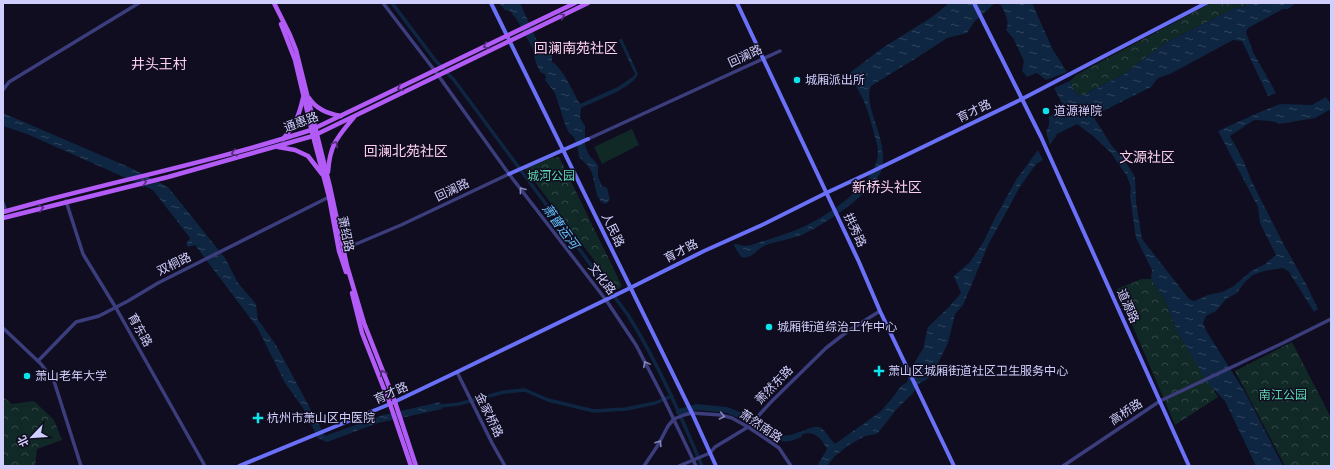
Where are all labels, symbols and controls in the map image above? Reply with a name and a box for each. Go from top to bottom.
one-way arrow [557,13,565,21]
district label: 回澜南苑社区 [534,40,618,56]
one-way arrow [483,41,490,49]
street label: 回澜路 [726,42,764,70]
district label: 井头王村 [131,56,187,72]
place label: 城厢派出所 [805,73,865,87]
marker: 城厢派出所 [792,75,802,85]
one-way arrow [397,83,404,91]
street label: 育才路 [955,97,993,125]
place label: 道源禅院 [1054,104,1102,118]
marker: 道源禅院 [1041,106,1051,116]
street label: 通惠路 [282,109,320,135]
one-way arrow [330,140,337,148]
district label: 回澜北苑社区 [364,143,448,159]
one-way arrow [230,148,237,157]
district label: 文源社区 [1119,149,1175,165]
park label: 城河公园 [527,169,575,183]
street label: 回澜路 [433,176,471,204]
one-way arrow [141,179,148,187]
district label: 新桥头社区 [852,179,922,195]
one-way arrow [519,188,526,195]
water label: 萧曹运河 [539,201,584,254]
one-way arrow [37,204,44,213]
street label: 人民路 [599,211,627,249]
street label: 拱秀路 [841,211,869,249]
street label: 萧绍路 [335,215,357,253]
street label: 育才路 [662,237,700,265]
street label: 双桐路 [155,250,193,278]
street label: 文化路 [585,261,619,297]
street label: 道源路 [1114,287,1142,325]
street label: 育东路 [125,311,155,349]
place label: 城厢街道综治工作中心 [777,320,897,334]
marker: 城厢街道综治工作中心 [764,322,774,332]
one-way arrow [643,361,651,368]
street label: 萧然东路 [752,363,796,407]
place label: 萧山区城厢街道社区卫生服务中心 [888,364,1068,378]
marker: 萧山区城厢街道社区卫生服务中心 [873,365,885,377]
place label: 萧山老年大学 [35,369,107,383]
one-way arrow [380,370,388,377]
marker: 萧山老年大学 [22,371,32,381]
street label: 育才路 [372,379,410,407]
park label: 南江公园 [1259,388,1307,402]
street label: 金家桥路 [472,390,506,440]
street label: 高桥路 [1107,396,1145,428]
street label: 萧然南路 [737,407,785,445]
place label: 杭州市萧山区中医院 [267,411,375,425]
one-way arrow [719,411,725,419]
marker: 杭州市萧山区中医院 [252,412,264,424]
north arrow [12,417,52,457]
text: 北 [15,433,32,449]
one-way arrow [654,440,662,447]

